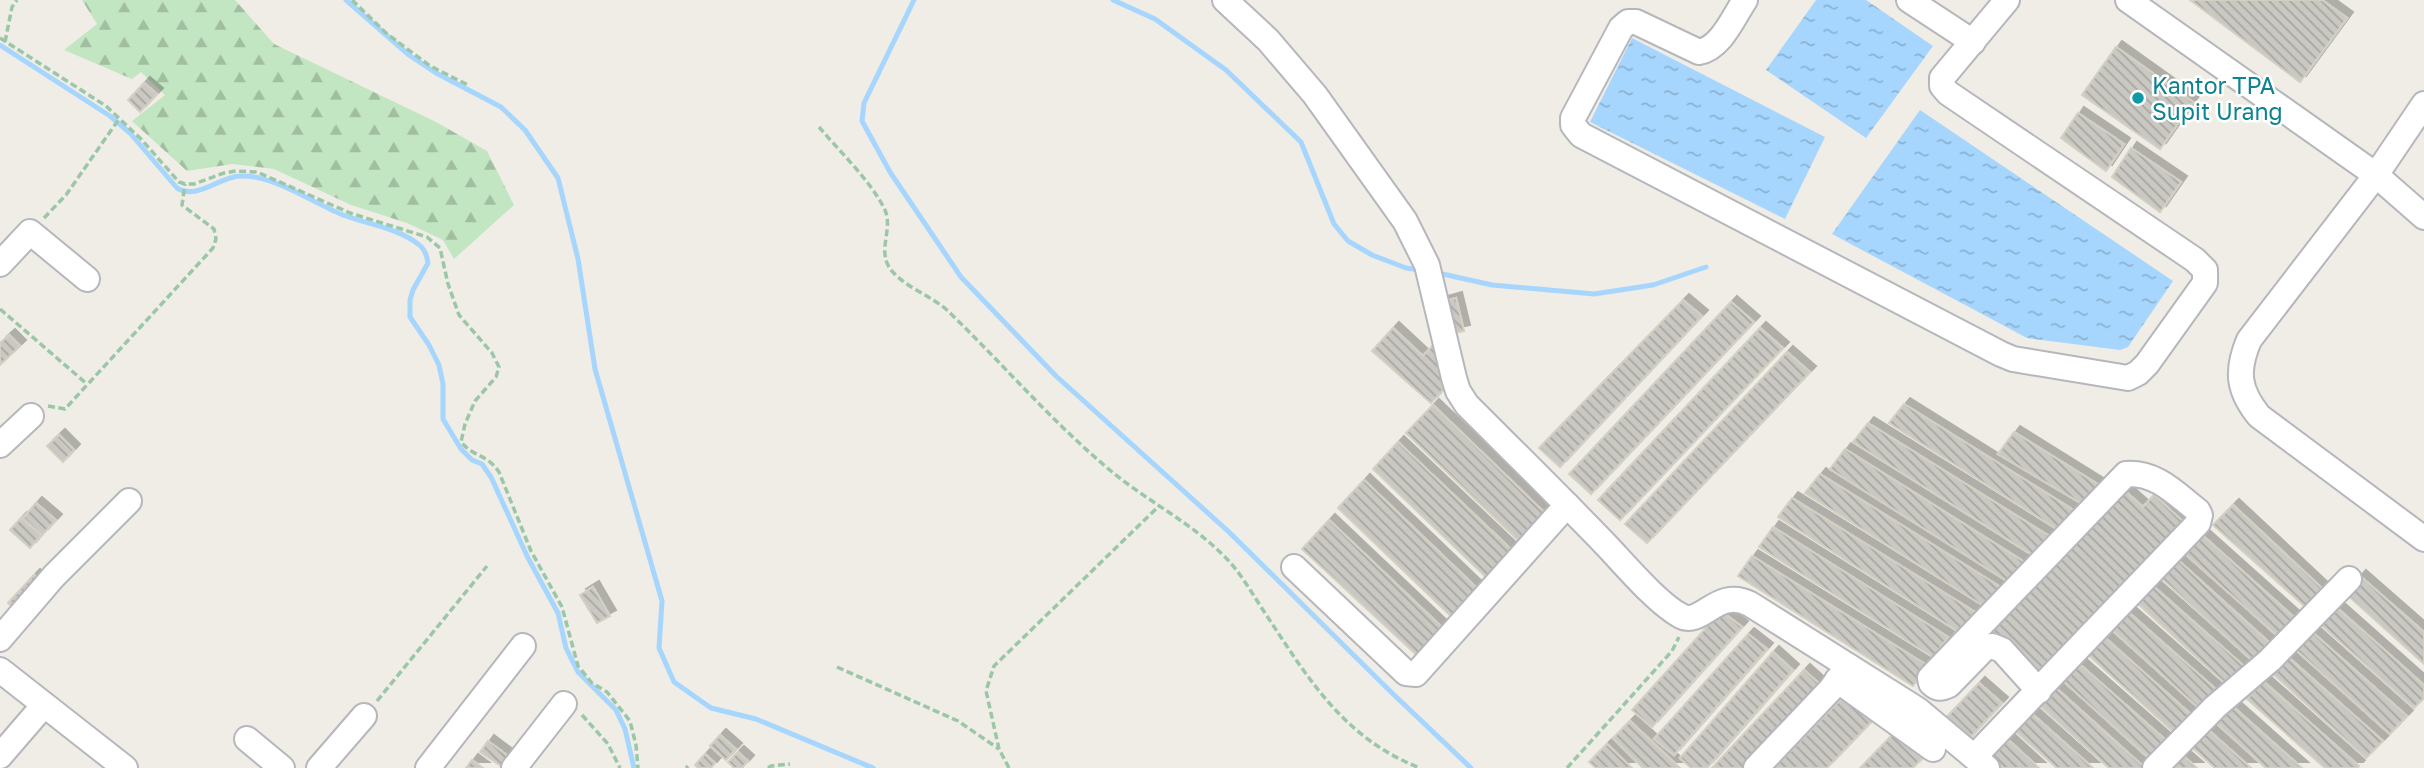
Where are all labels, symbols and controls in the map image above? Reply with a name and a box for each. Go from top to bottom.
place label: Kantor TPA Supit Urang [2152,71,2283,125]
marker: Kantor TPA Supit Urang [2130,90,2146,106]

